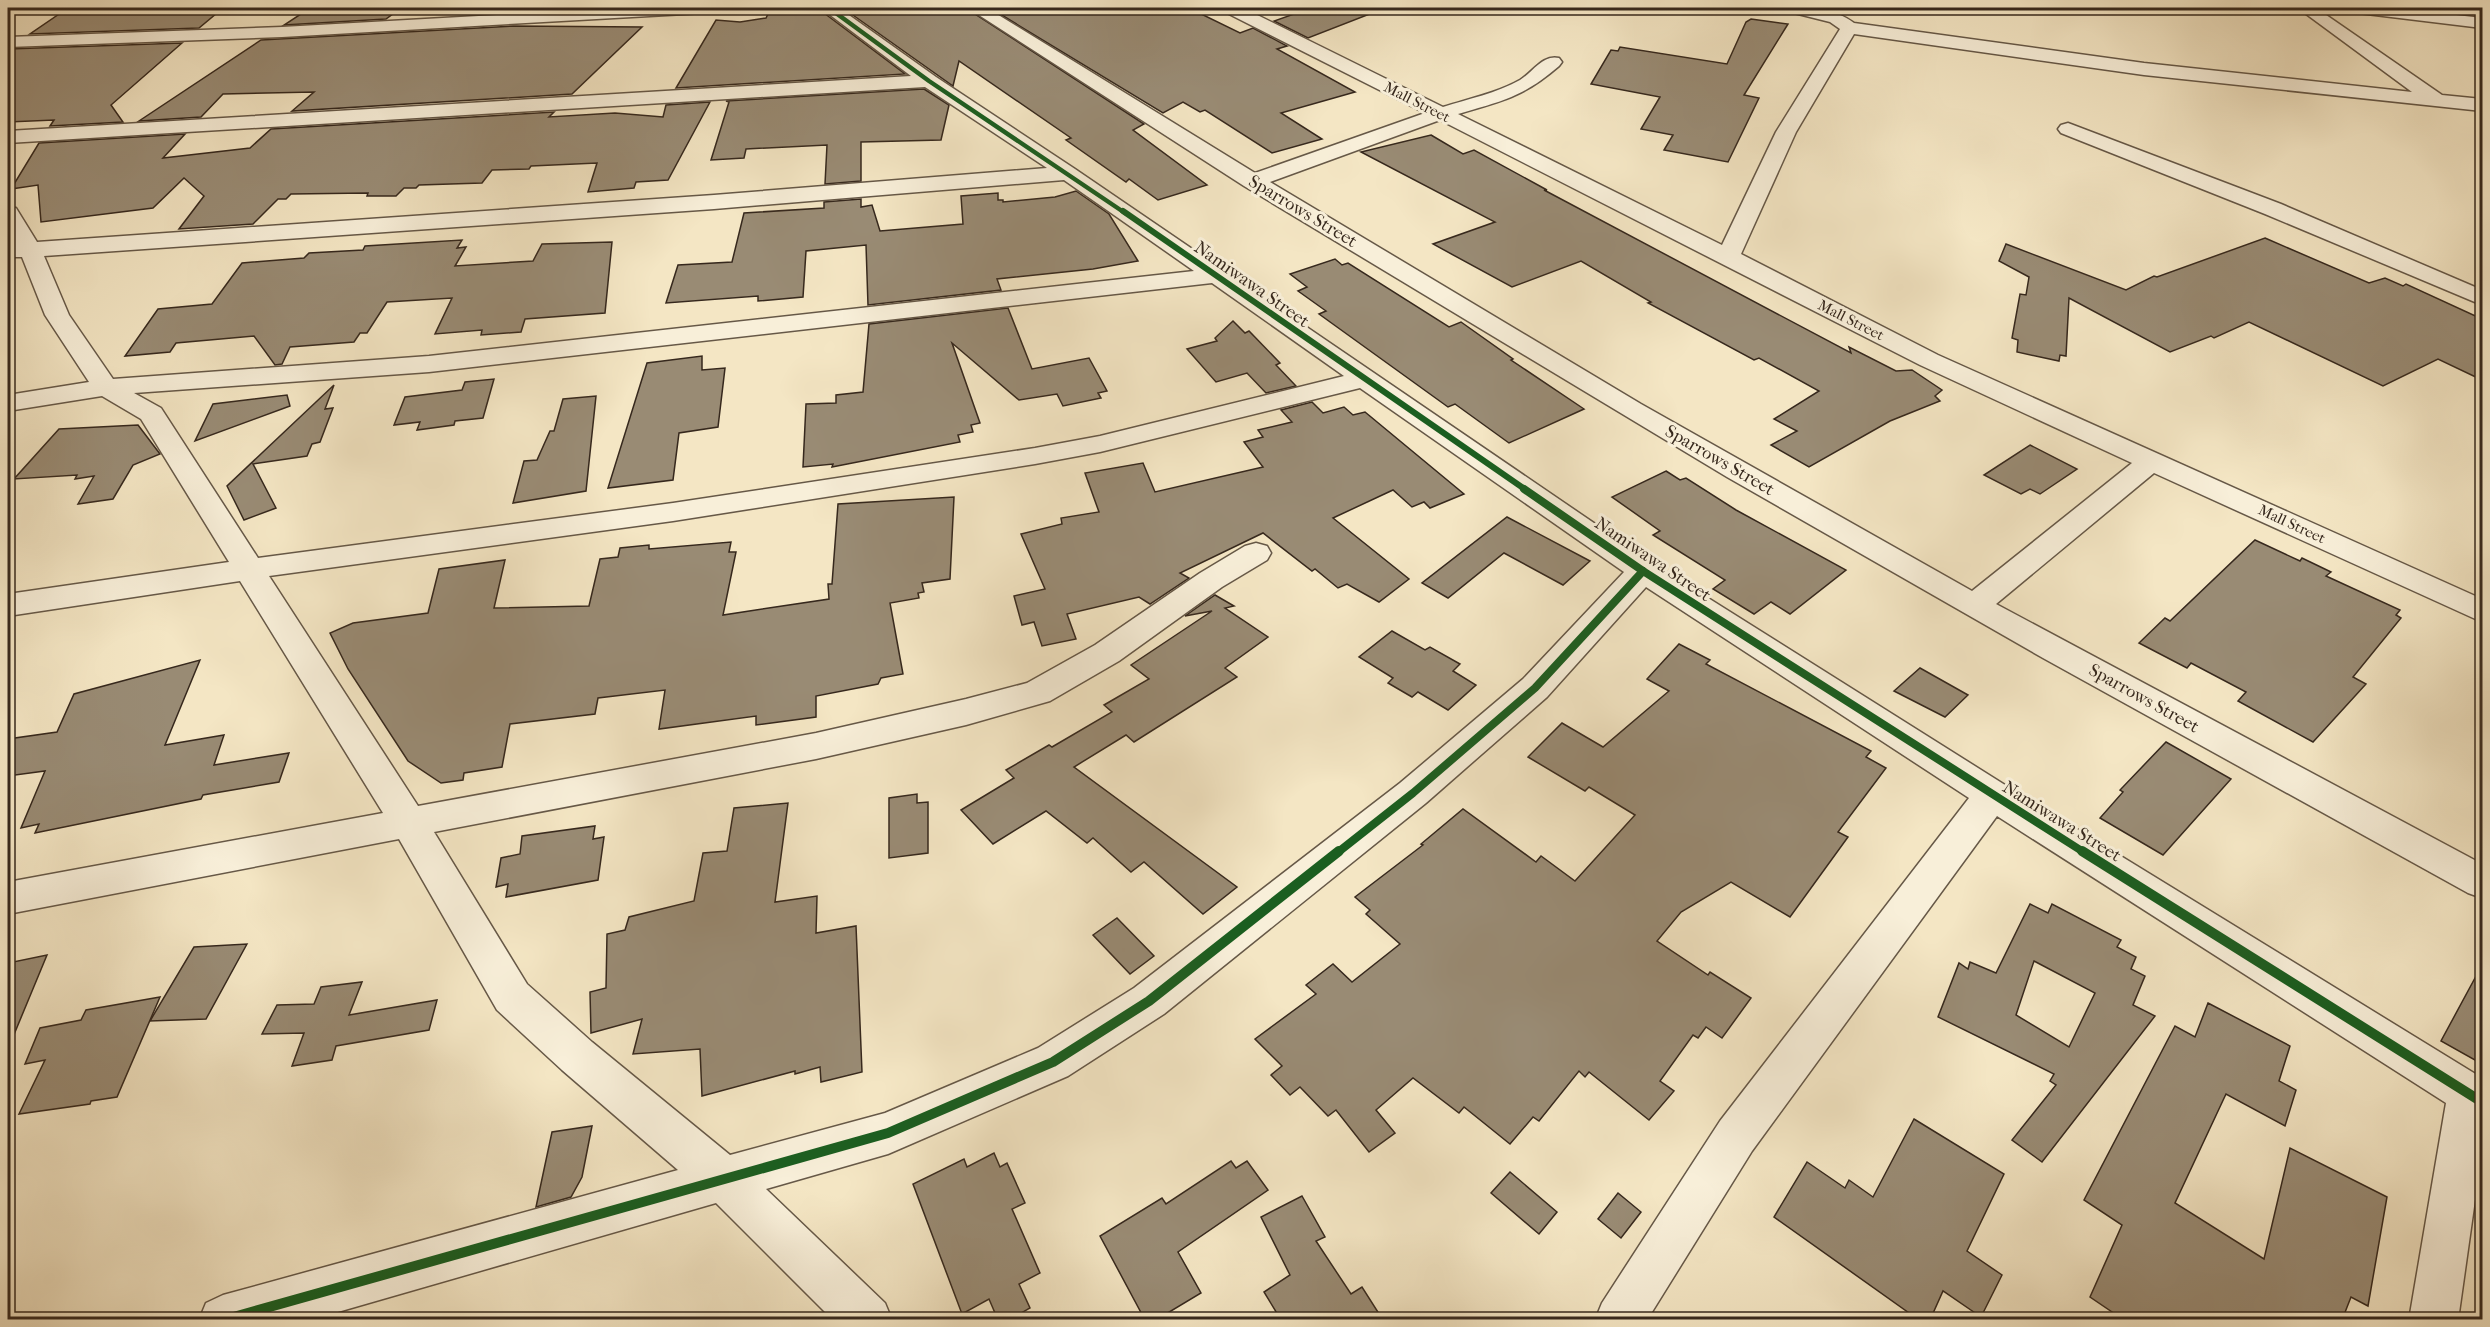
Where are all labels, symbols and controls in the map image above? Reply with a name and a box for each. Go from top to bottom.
street label: Mall Street [1381,78,1454,127]
street label: Sparrows Street [1245,171,1361,252]
street label: Namiwawa Street [1190,237,1314,332]
street label: Mall Street [1815,296,1888,345]
street label: Sparrows Street [1661,421,1779,501]
street label: Mall Street [2256,501,2329,548]
street label: Namiwawa Street [1591,513,1715,606]
street label: Sparrows Street [2085,659,2203,738]
street label: Namiwawa Street [1999,777,2125,867]

